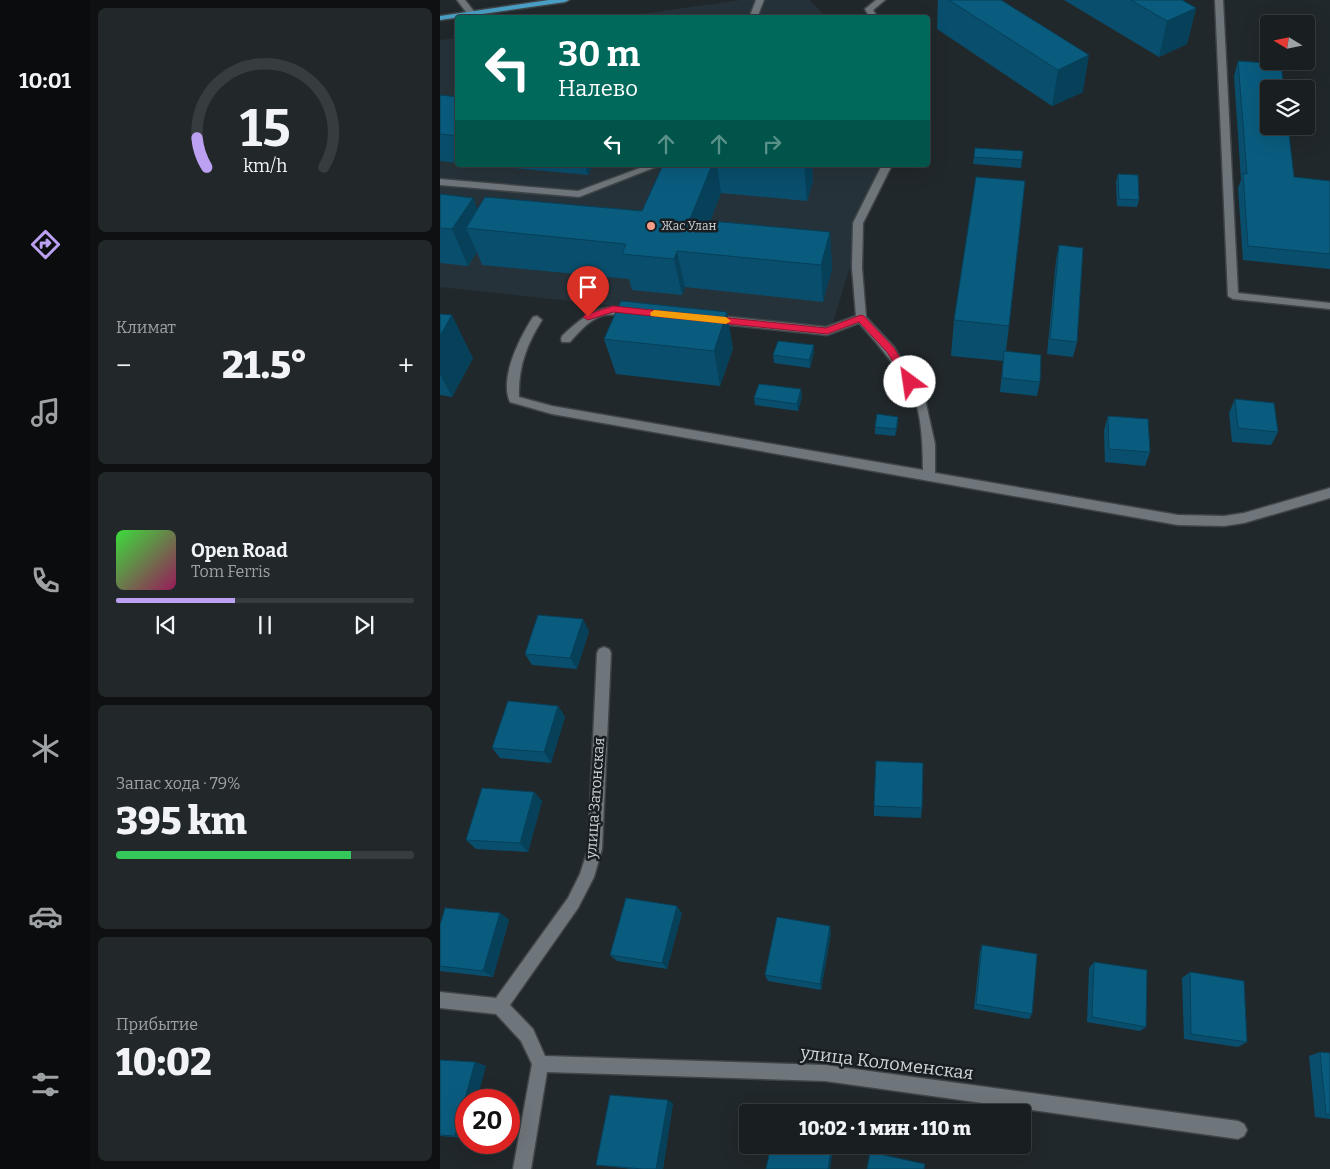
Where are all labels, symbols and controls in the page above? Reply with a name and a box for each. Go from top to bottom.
north arrow [1260,15,1315,70]
map controls [1260,15,1315,135]
text: 30 m [558,33,640,75]
icon: left [475,35,540,100]
text: 10:01 [19,67,71,94]
text: Налево [558,75,638,102]
button: layers [1260,80,1315,135]
text: 15 [240,97,290,160]
icon: left [599,130,627,158]
icon: ahead [652,130,680,158]
icon: ahead [705,130,733,158]
icon: right [758,130,786,158]
text: km/h [243,155,287,177]
place label: Жас Улан [661,219,716,233]
marker: Жас Улан [645,220,657,232]
icon: directions [28,227,63,262]
pin [567,266,609,317]
icon: arrive [574,273,602,301]
text: Климат [116,318,176,337]
text: 21.5° [222,342,308,388]
text: − [116,349,131,382]
text: + [398,349,414,382]
position arrow [883,355,935,407]
icon: music [28,395,63,430]
text: Open Road [191,539,288,562]
text: Tom Ferris [191,562,270,581]
icon: phone [28,563,63,598]
icon: previous [152,611,180,639]
icon: pause [251,611,279,639]
icon: next [350,611,378,639]
icon: climate [28,731,63,766]
street label: улица Затонская [582,737,608,860]
text: Запас хода · 79% [116,774,241,793]
text: 395 km [116,798,247,844]
icon: car [28,899,63,934]
text: Прибытие [116,1015,198,1034]
text: 10:02 [116,1039,212,1085]
street label: улица Коломенская [798,1041,975,1085]
icon: filters [28,1067,63,1102]
speed limit sign: 20 [455,1089,520,1154]
text: 10:02 · 1 мин · 110 m [799,1117,971,1140]

